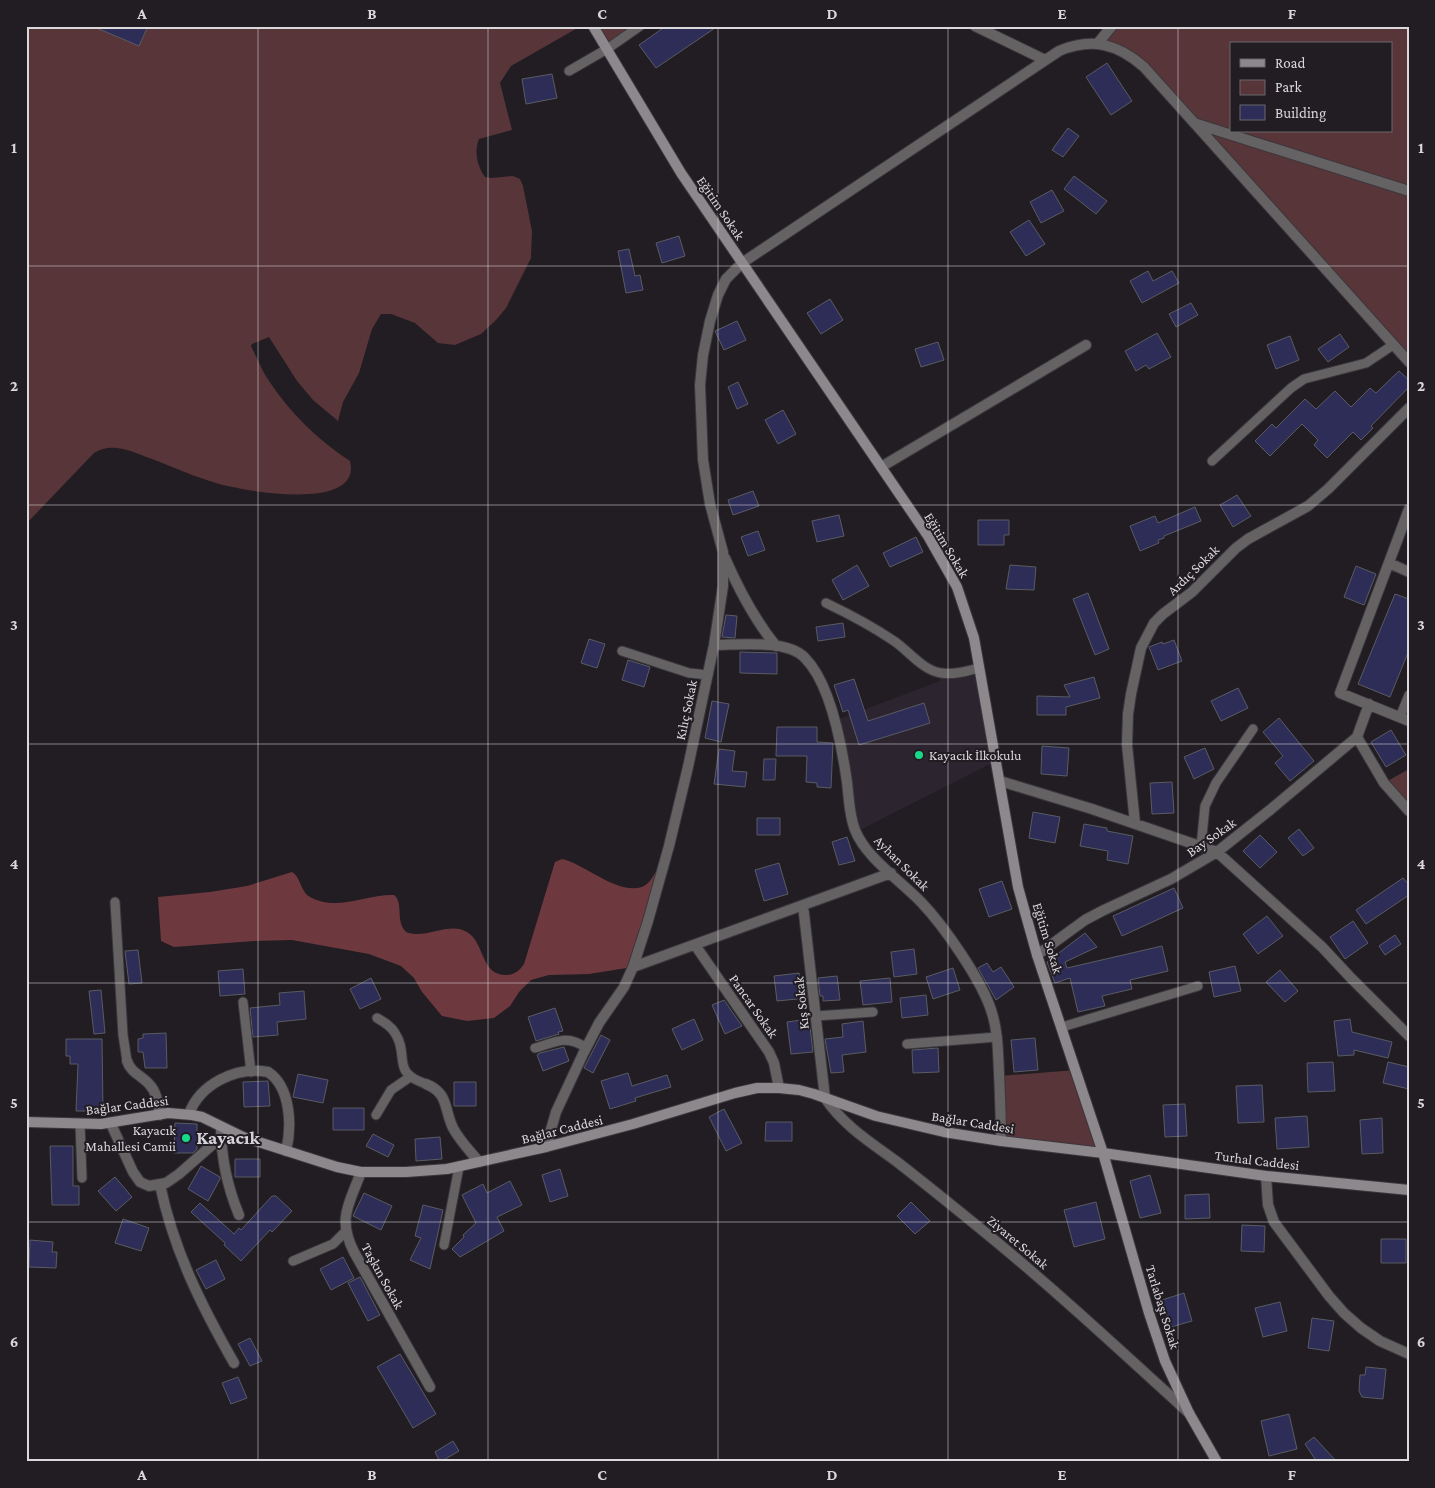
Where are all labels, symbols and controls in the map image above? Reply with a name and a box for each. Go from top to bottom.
text: A [136,5,147,22]
text: B [367,5,377,22]
text: C [597,5,607,22]
text: D [826,5,838,22]
text: E [1057,5,1067,22]
text: F [1288,5,1297,22]
legend [1230,42,1392,132]
text: Road [1275,55,1306,71]
text: Park [1275,79,1302,95]
text: Building [1275,105,1326,122]
text: 1 [11,139,17,156]
text: 1 [1418,139,1424,156]
street label: Eğitim Sokak [694,173,748,243]
text: 2 [10,377,18,394]
text: 2 [1417,377,1425,394]
street label: Eğitim Sokak [921,509,973,581]
street label: Ardıç Sokak [1164,541,1222,598]
text: 3 [10,616,18,633]
text: 3 [1417,616,1425,633]
street label: Kılıç Sokak [672,678,700,741]
place label: Kayacık İlkokulu [929,747,1022,763]
marker: Kayacık İlkokulu [913,749,925,761]
street label: Bay Sokak [1183,814,1239,860]
street label: Ayhan Sokak [871,832,933,894]
text: 4 [10,855,19,872]
text: 4 [1417,855,1426,872]
street label: Eğitim Sokak [1030,901,1066,976]
street label: Pancar Sokak [726,971,782,1041]
street label: Kış Sokak [790,975,812,1030]
street label: Bağlar Caddesi [85,1092,170,1118]
text: 5 [10,1094,18,1111]
text: 5 [1417,1094,1425,1111]
street label: Bağlar Caddesi [931,1108,1016,1136]
street label: Bağlar Caddesi [520,1111,605,1147]
place label: Kayacık Mahallesi Camii [85,1122,176,1154]
district label: Kayacık [196,1127,261,1148]
marker: Kayacık Mahallesi Camii [180,1132,192,1144]
street label: Turhal Caddesi [1214,1147,1300,1173]
street label: Ziyaret Sokak [984,1212,1052,1272]
street label: Taşkın Sokak [358,1240,408,1312]
street label: Tarlabaşı Sokak [1143,1263,1184,1351]
text: 6 [10,1333,18,1350]
text: 6 [1417,1333,1425,1350]
text: A [136,1466,147,1483]
text: B [367,1466,377,1483]
text: C [597,1466,607,1483]
text: D [826,1466,838,1483]
text: E [1057,1466,1067,1483]
text: F [1288,1466,1297,1483]

